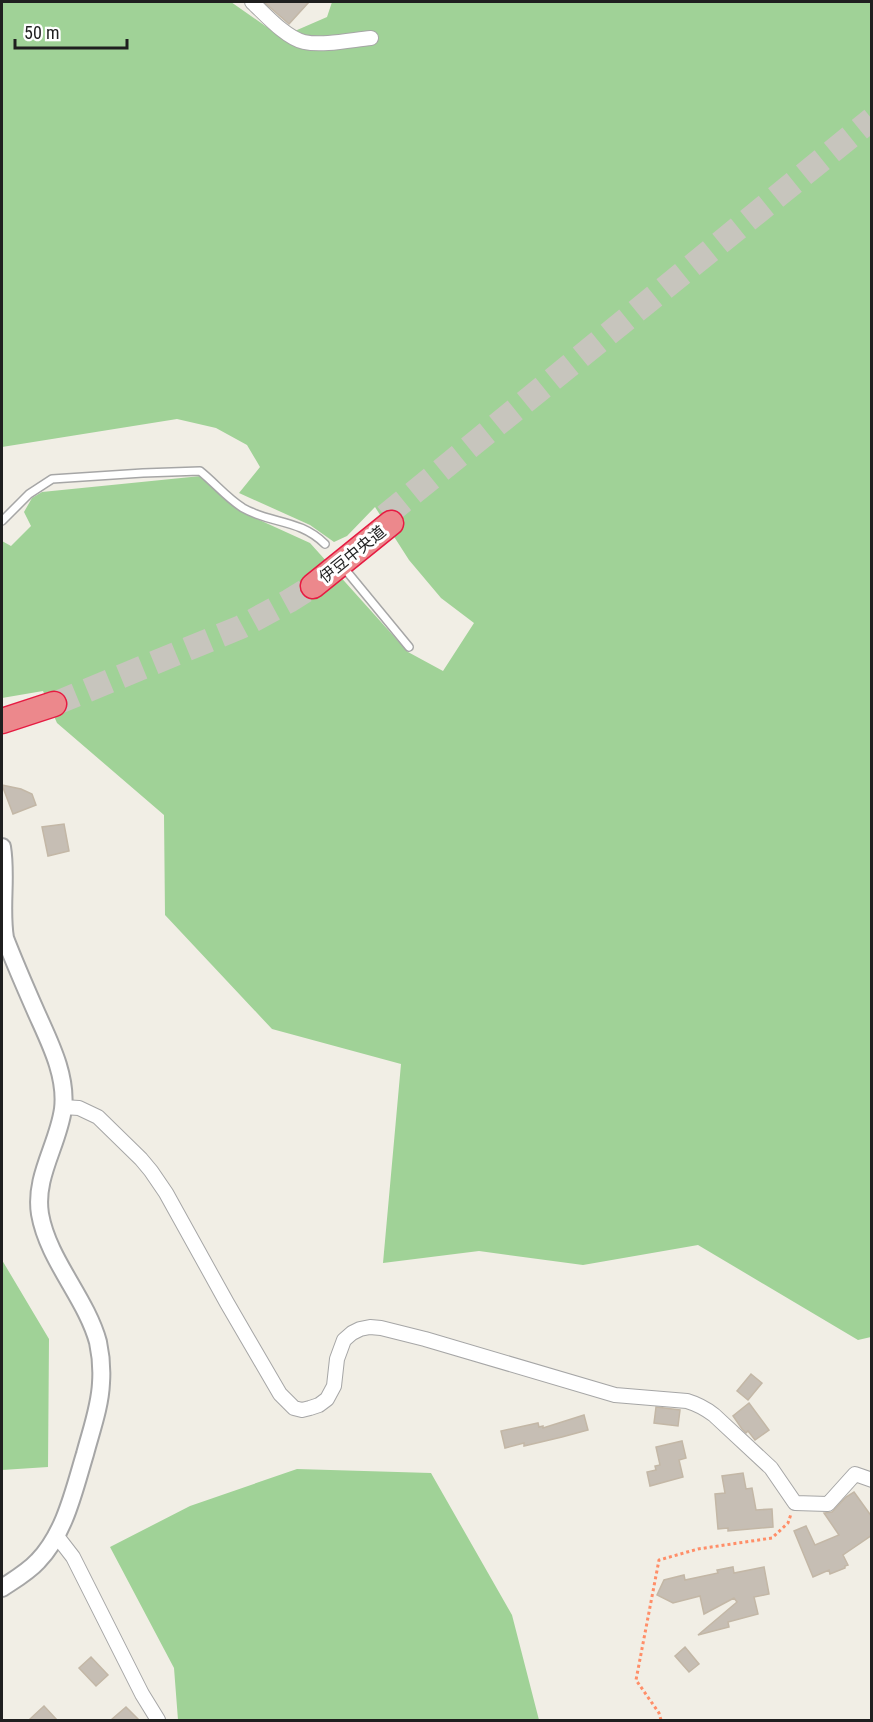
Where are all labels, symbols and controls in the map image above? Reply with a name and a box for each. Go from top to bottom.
scale bar [15,12,128,50]
text: 50 m [24,22,59,43]
street label: 伊豆中央道 [315,522,389,587]

